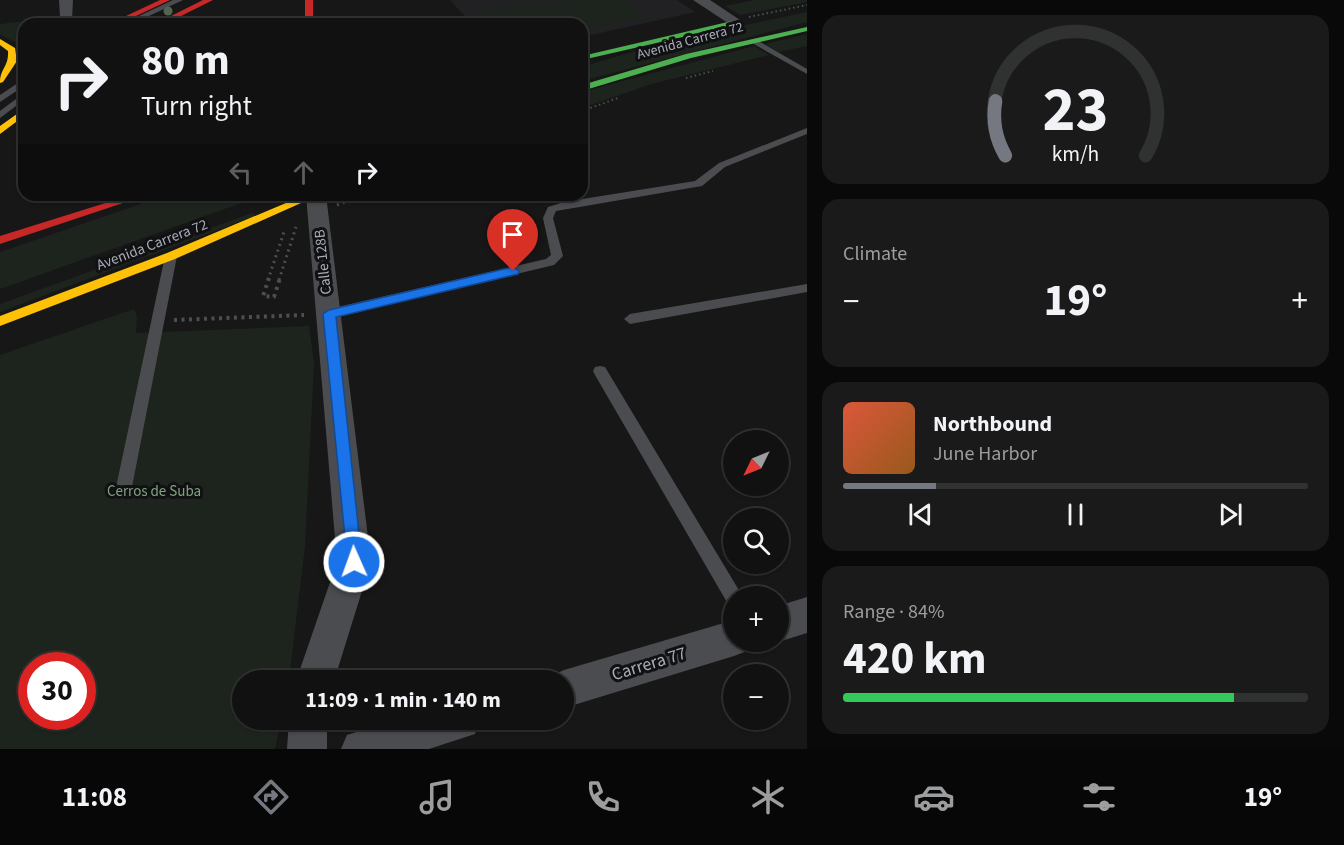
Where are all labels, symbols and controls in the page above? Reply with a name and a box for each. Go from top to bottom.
street label: Avenida Carrera 72 [635,17,746,65]
text: 80 m [141,31,230,91]
icon: right [42,42,120,120]
text: 23 [1043,66,1108,155]
text: Turn right [141,87,252,126]
text: km/h [1052,140,1099,171]
icon: left [224,156,257,189]
icon: ahead [287,156,320,189]
icon: right [350,156,383,189]
pin [487,209,538,271]
street label: Avenida Carrera 72 [93,214,211,276]
icon: arrive [496,218,529,251]
street label: Calle 128B [309,228,337,296]
text: Climate [843,240,907,268]
text: 19° [1044,269,1107,333]
text: − [843,278,859,325]
text: + [1292,278,1308,325]
text: Northbound [933,408,1052,440]
north arrow [723,430,789,496]
map controls [723,430,789,730]
text: June Harbor [933,440,1037,468]
park label: Cerros de Suba [107,481,201,502]
icon: previous [904,498,937,531]
icon: pause [1059,498,1092,531]
icon: next [1214,498,1247,531]
button: search [723,508,789,574]
position arrow [322,530,386,594]
button: + [723,586,789,652]
text: Range · 84% [843,598,944,626]
text: 420 km [843,627,987,691]
street label: Carrera 77 [609,641,690,687]
speed limit sign: 30 [18,652,96,730]
button: − [723,664,789,730]
text: 11:09 · 1 min · 140 m [305,684,501,716]
icon: directions [250,776,292,818]
icon: music [416,776,458,818]
icon: phone [582,776,624,818]
icon: climate [747,776,789,818]
icon: car [913,776,955,818]
icon: filters [1078,776,1120,818]
text: 11:08 [62,778,127,817]
text: 19° [1244,778,1282,817]

